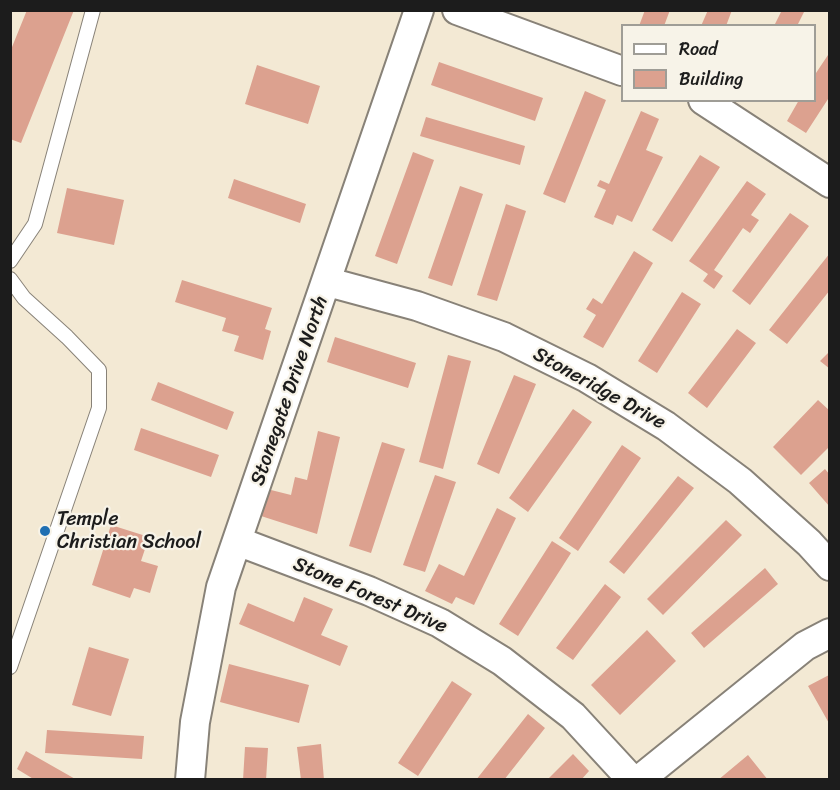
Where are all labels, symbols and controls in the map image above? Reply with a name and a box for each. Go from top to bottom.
legend [621,24,816,102]
text: Road [679,33,718,65]
text: Building [679,63,743,95]
street label: Stonegate Drive North [246,293,334,489]
street label: Stoneridge Drive [529,343,669,435]
place label: Temple Christian School [57,508,201,555]
marker: Temple Christian School [38,524,52,538]
street label: Stone Forest Drive [289,553,451,639]

